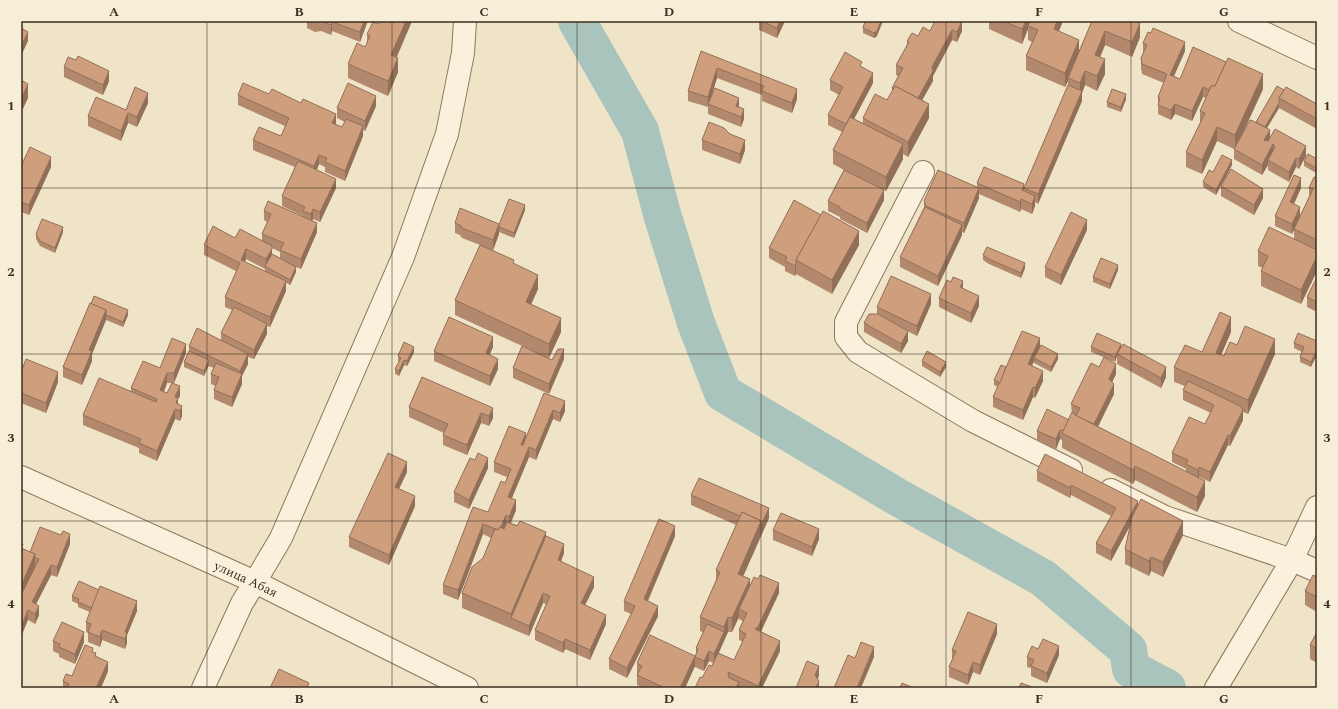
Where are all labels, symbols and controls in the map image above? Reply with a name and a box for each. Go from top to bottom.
text: A [109,2,119,22]
text: B [294,2,304,22]
text: C [479,2,489,22]
text: D [664,2,674,22]
text: E [850,2,859,22]
text: F [1035,2,1043,22]
text: G [1219,2,1229,22]
text: 1 [7,96,15,116]
text: 1 [1323,96,1331,116]
text: 2 [7,262,15,282]
text: 2 [1323,262,1331,282]
text: 3 [7,428,15,448]
text: 3 [1323,428,1331,448]
street label: улица Абая [210,556,281,603]
text: 4 [7,594,15,614]
text: 4 [1323,594,1331,614]
text: A [109,689,119,709]
text: B [294,689,304,709]
text: C [479,689,489,709]
text: D [664,689,674,709]
text: E [850,689,859,709]
text: F [1035,689,1043,709]
text: G [1219,689,1229,709]

